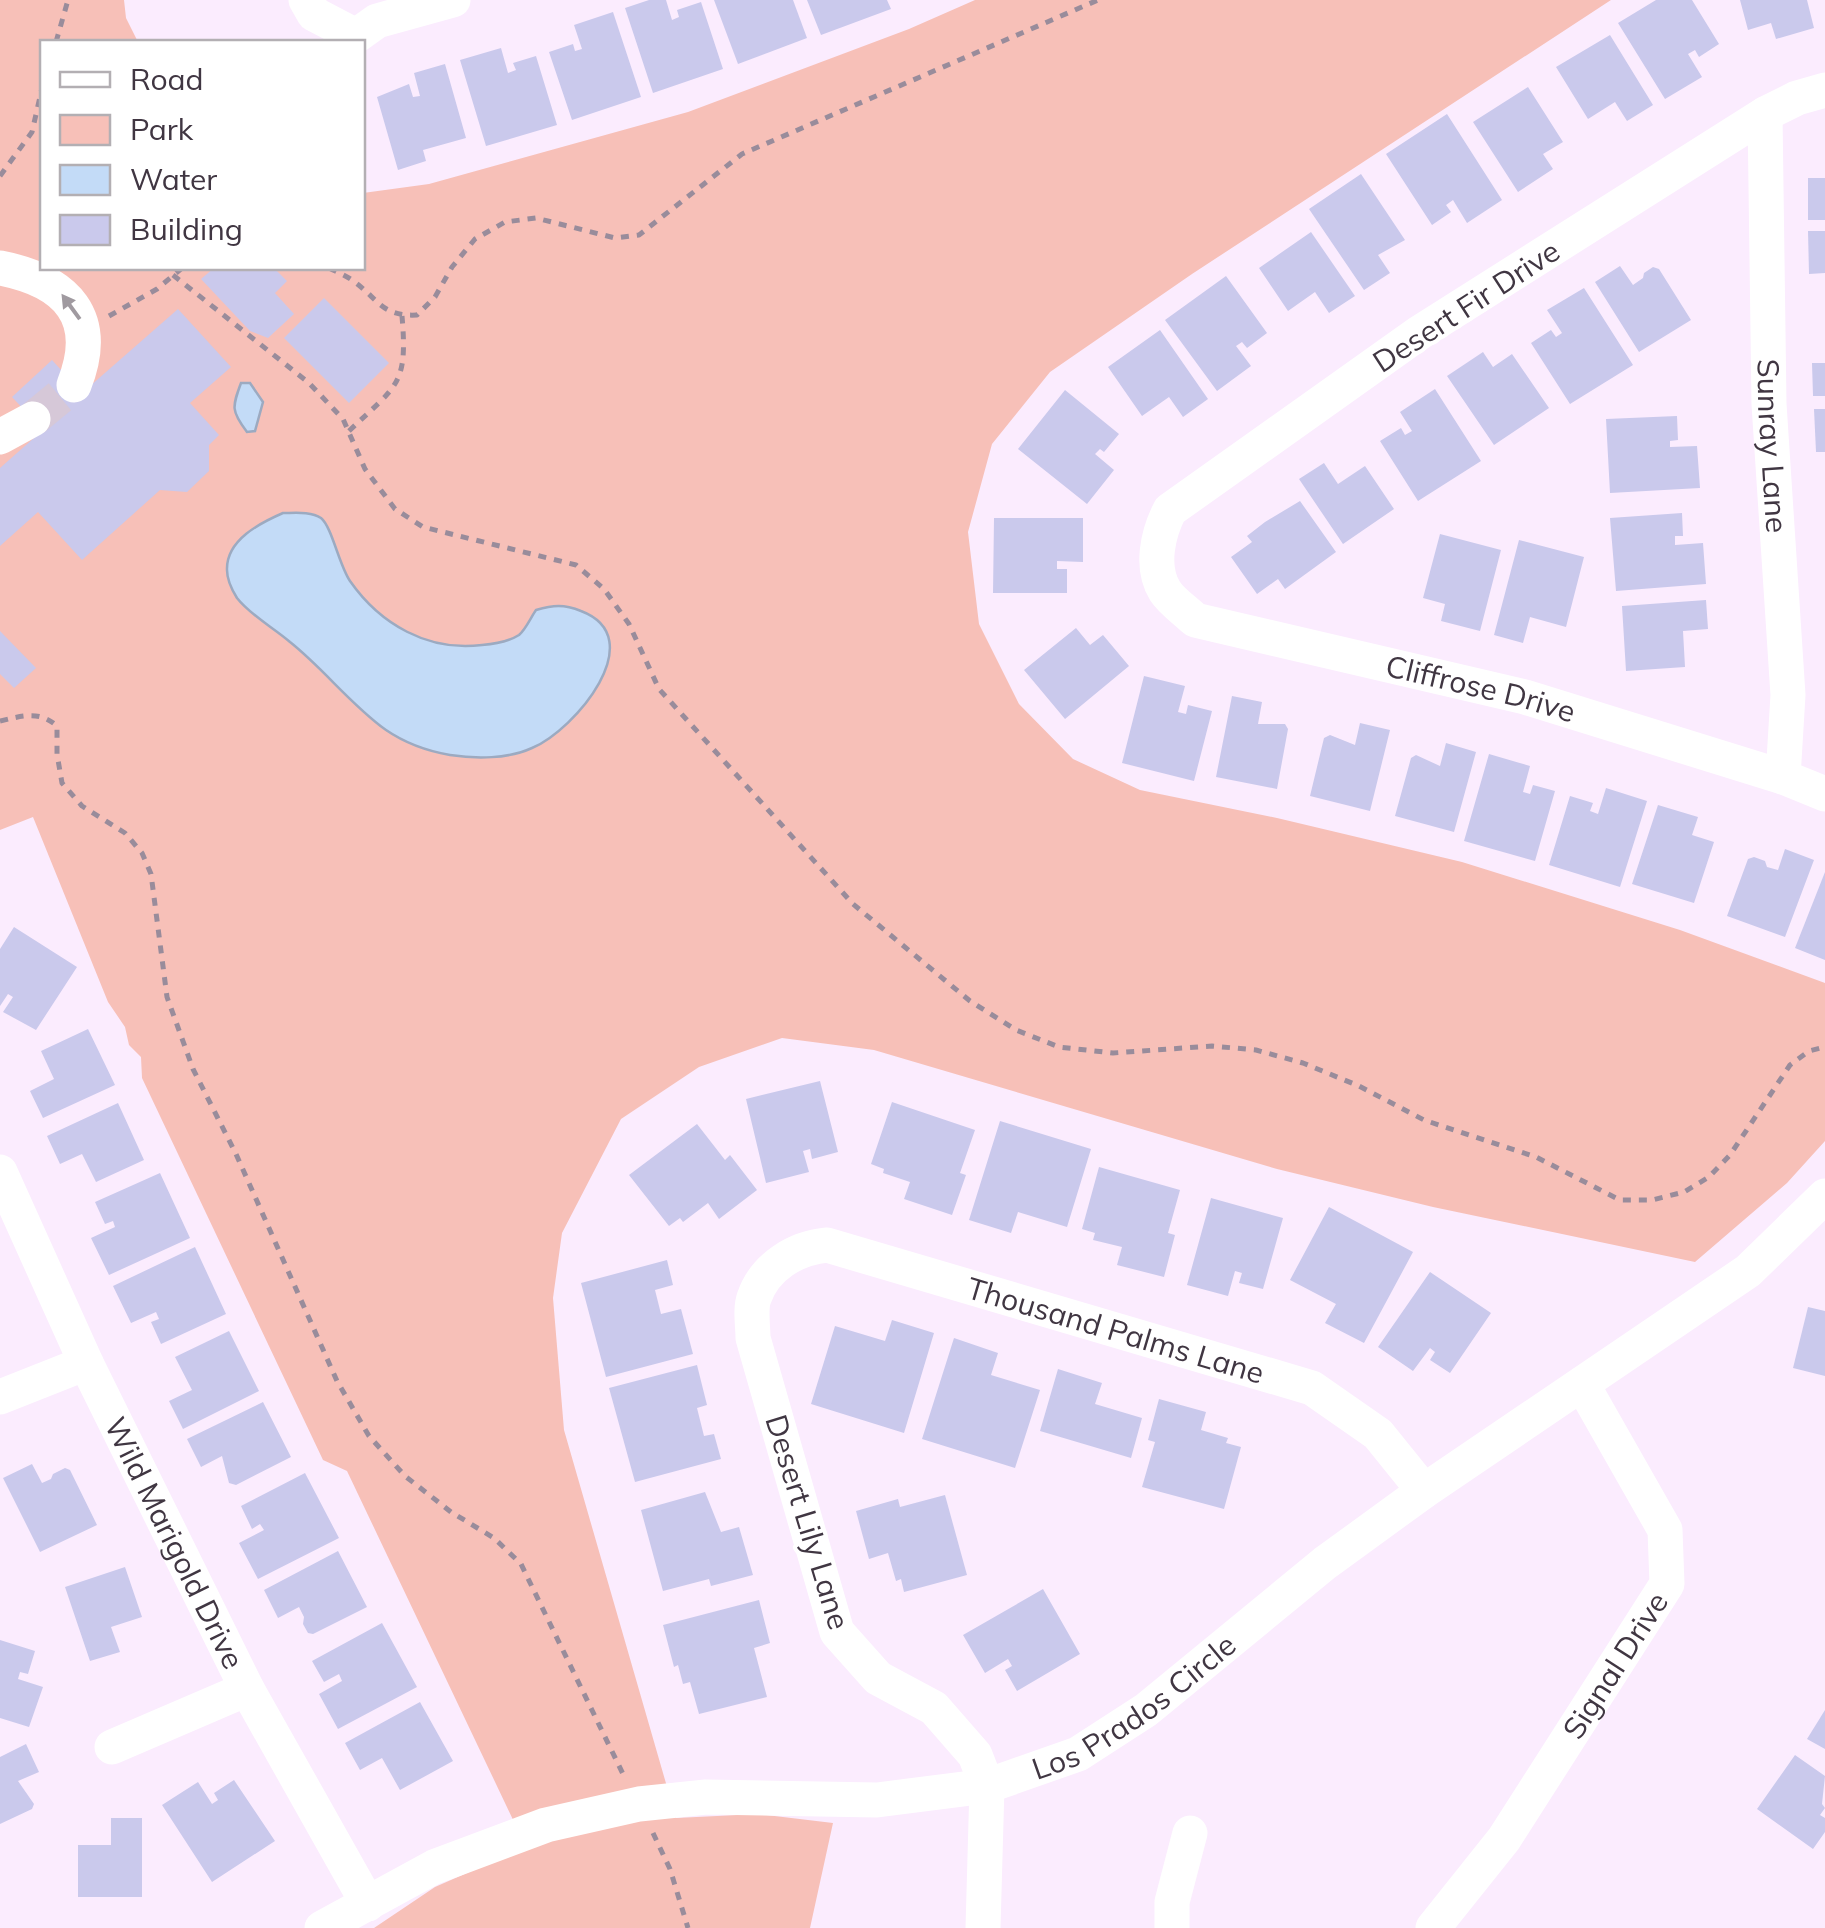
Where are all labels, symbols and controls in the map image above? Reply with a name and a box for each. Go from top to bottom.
legend [40,40,365,270]
text: Road [130,60,204,98]
text: Park [130,110,194,148]
text: Water [130,160,217,198]
text: Building [130,210,243,248]
street label: Desert Fir Drive [1365,231,1567,381]
one-way arrow [61,294,81,320]
street label: Sunray Lane [1749,359,1796,534]
street label: Cliffrose Drive [1382,646,1580,730]
street label: Thousand Palms Lane [963,1268,1269,1392]
street label: Desert Lily Lane [757,1410,859,1634]
street label: Wild Marigold Drive [97,1411,253,1675]
street label: Signal Drive [1554,1585,1676,1746]
street label: Los Prados Circle [1027,1625,1243,1788]

